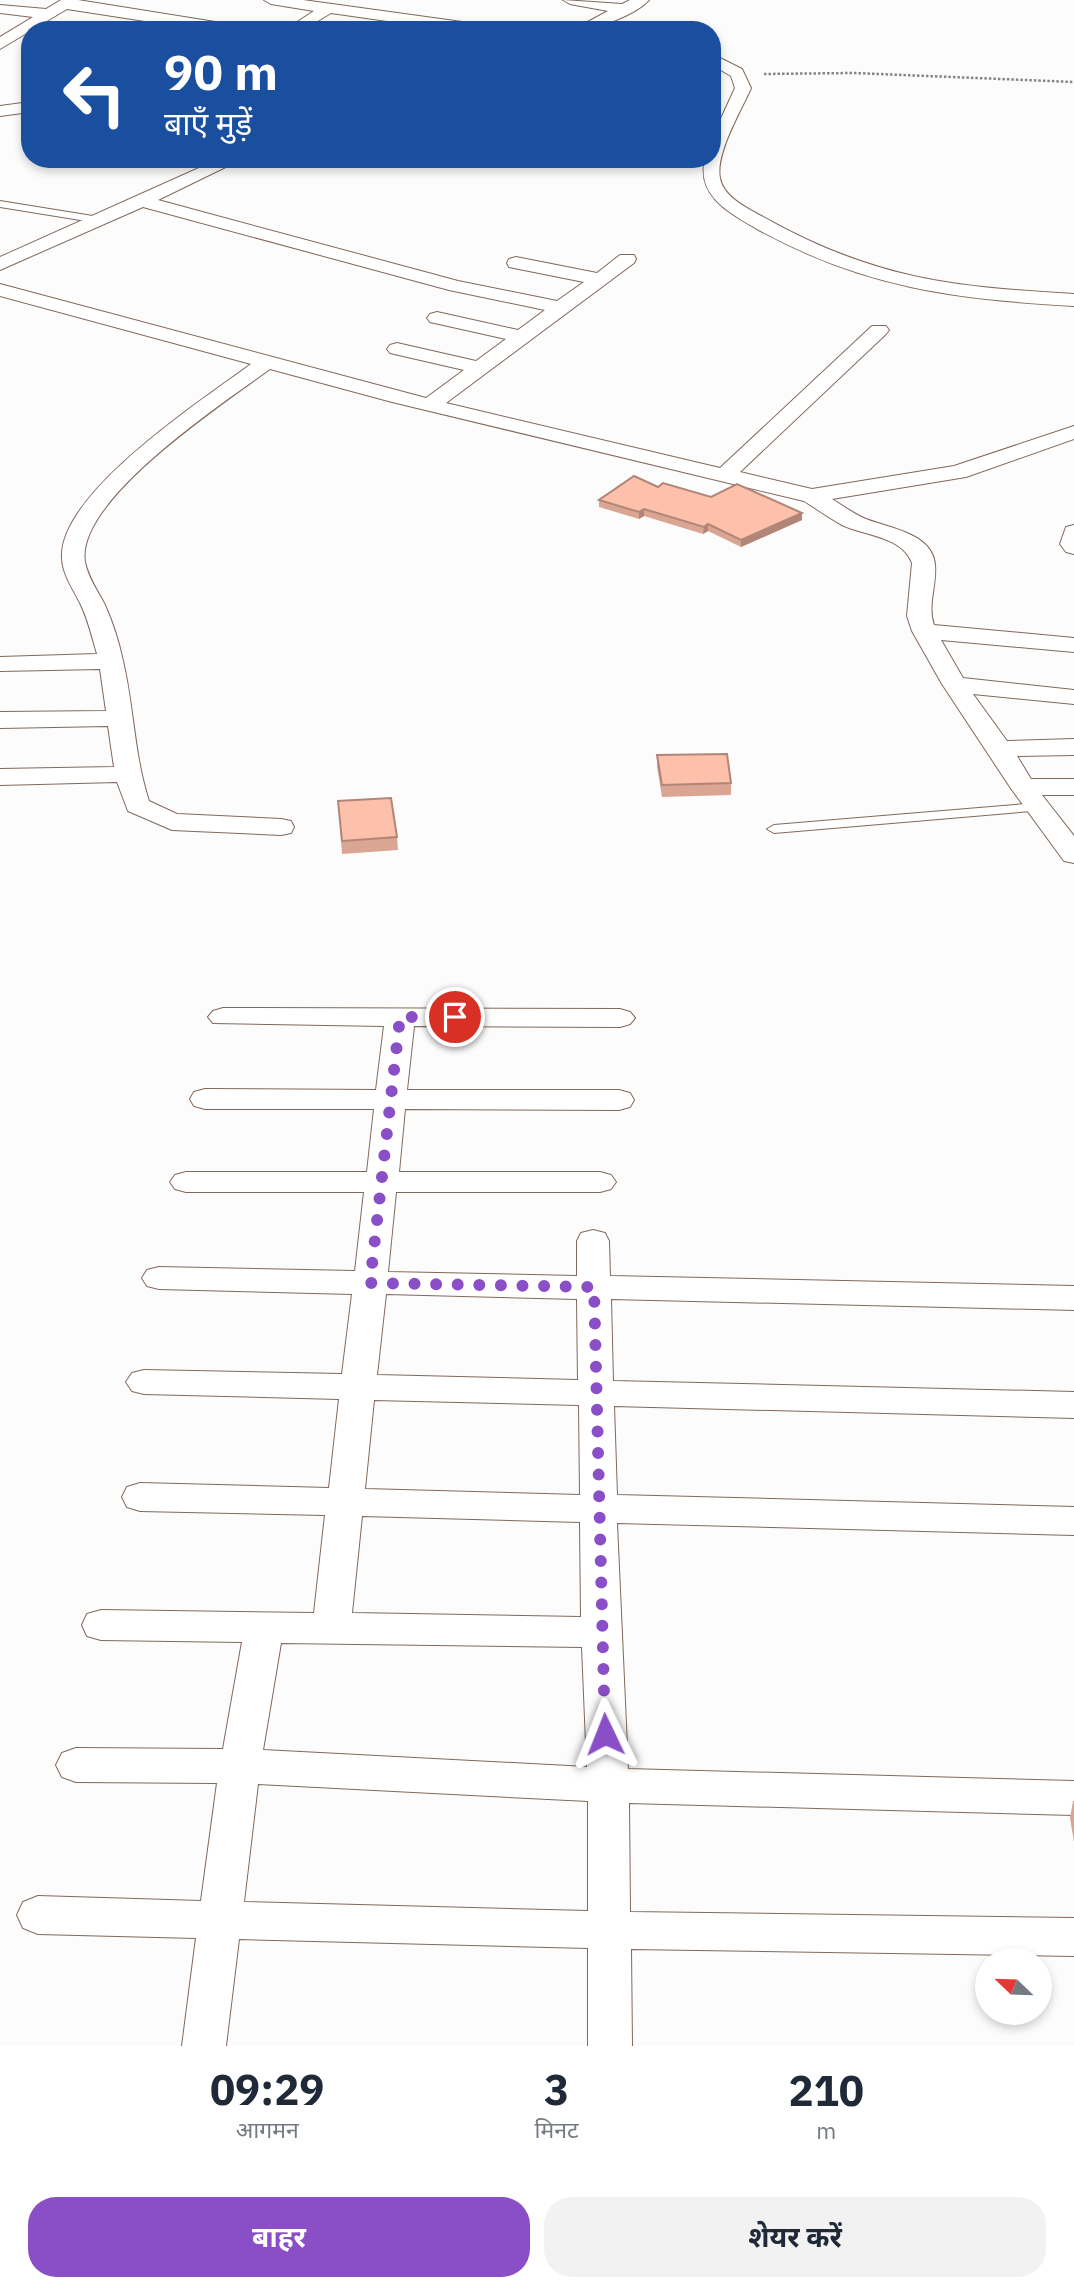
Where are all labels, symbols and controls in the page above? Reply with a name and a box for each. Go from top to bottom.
text: 90 m [164,40,278,103]
icon: left [49,49,140,140]
text: बाएँ मुड़ें [164,102,252,144]
pin [425,987,485,1047]
icon: arrive [436,998,474,1036]
position arrow [568,1697,642,1771]
north arrow [975,1948,1052,2025]
map controls [975,1948,1052,2025]
text: 09:29 [210,2062,325,2117]
text: 3 [544,2062,569,2117]
text: 210 [788,2063,864,2118]
text: आगमन [236,2114,299,2144]
text: मिनट [534,2114,579,2144]
text: m [816,2115,836,2145]
button: बाहर [28,2197,530,2277]
button: शेयर करें [544,2197,1046,2277]

